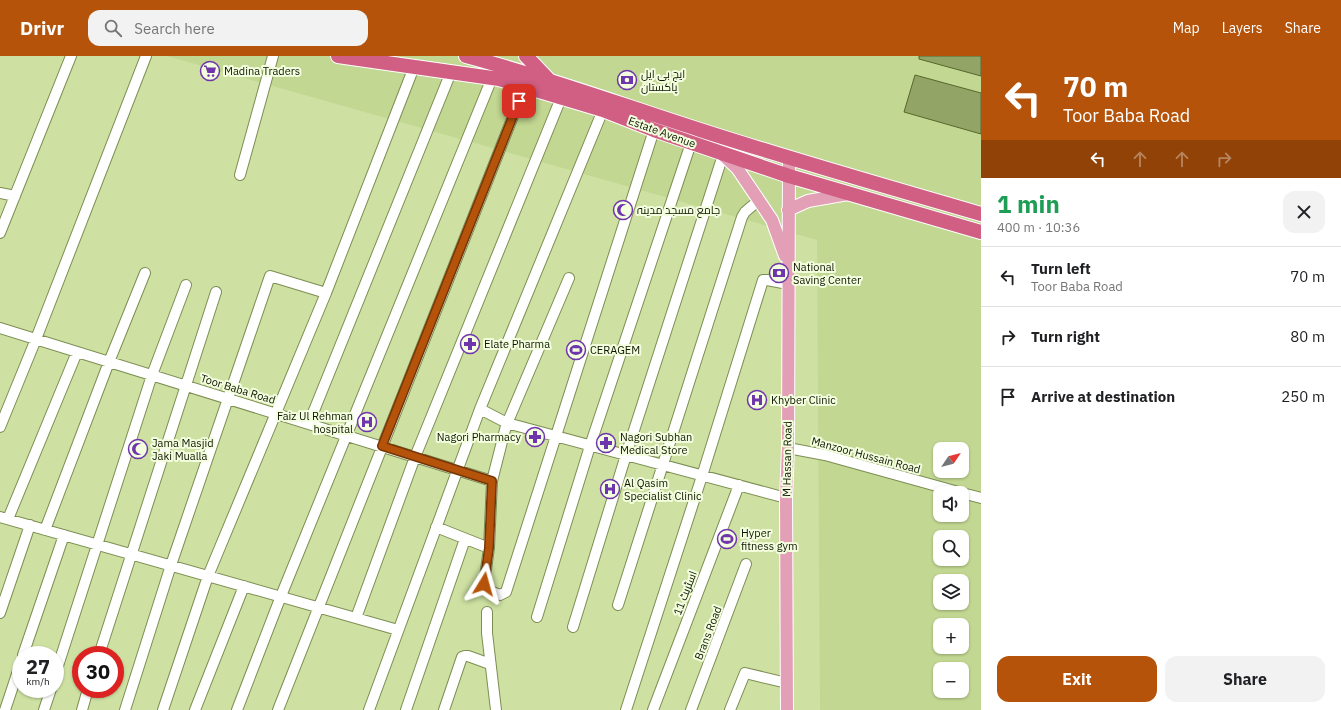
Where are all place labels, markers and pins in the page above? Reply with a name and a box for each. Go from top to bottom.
supermarket icon: Madina Traders [199,60,221,82]
place label: Madina Traders [224,64,300,78]
place label: ایچ بی ایل پاکستان [641,67,685,94]
bank icon: ایچ بی ایل پاکستان [616,69,638,91]
pin [502,84,536,118]
mosque icon: جامع مسجد مدینہ [612,199,634,221]
place label: جامع مسجد مدینہ [637,203,720,218]
place label: National Saving Center [793,260,861,287]
bank icon: National Saving Center [768,262,790,284]
pharmacy icon: Elate Pharma [459,333,481,355]
place label: Elate Pharma [484,337,550,351]
sports icon: CERAGEM [565,339,587,361]
place label: CERAGEM [590,343,640,357]
hospital icon: Khyber Clinic [746,389,768,411]
place label: Khyber Clinic [771,393,836,407]
place label: Faiz Ul Rehman hospital [277,409,353,436]
hospital icon: Faiz Ul Rehman hospital [356,411,378,433]
pharmacy icon: Nagori Pharmacy [524,426,546,448]
place label: Nagori Pharmacy [437,430,522,444]
place label: Nagori Subhan Medical Store [620,430,692,457]
pharmacy icon: Nagori Subhan Medical Store [595,432,617,454]
place label: Jama Masjid Jaki Mualla [152,436,214,463]
mosque icon: Jama Masjid Jaki Mualla [127,438,149,460]
place label: Al Qasim Specialist Clinic [624,476,702,503]
hospital icon: Al Qasim Specialist Clinic [599,478,621,500]
place label: Hyper fitness gym [741,526,798,553]
sports icon: Hyper fitness gym [716,528,738,550]

